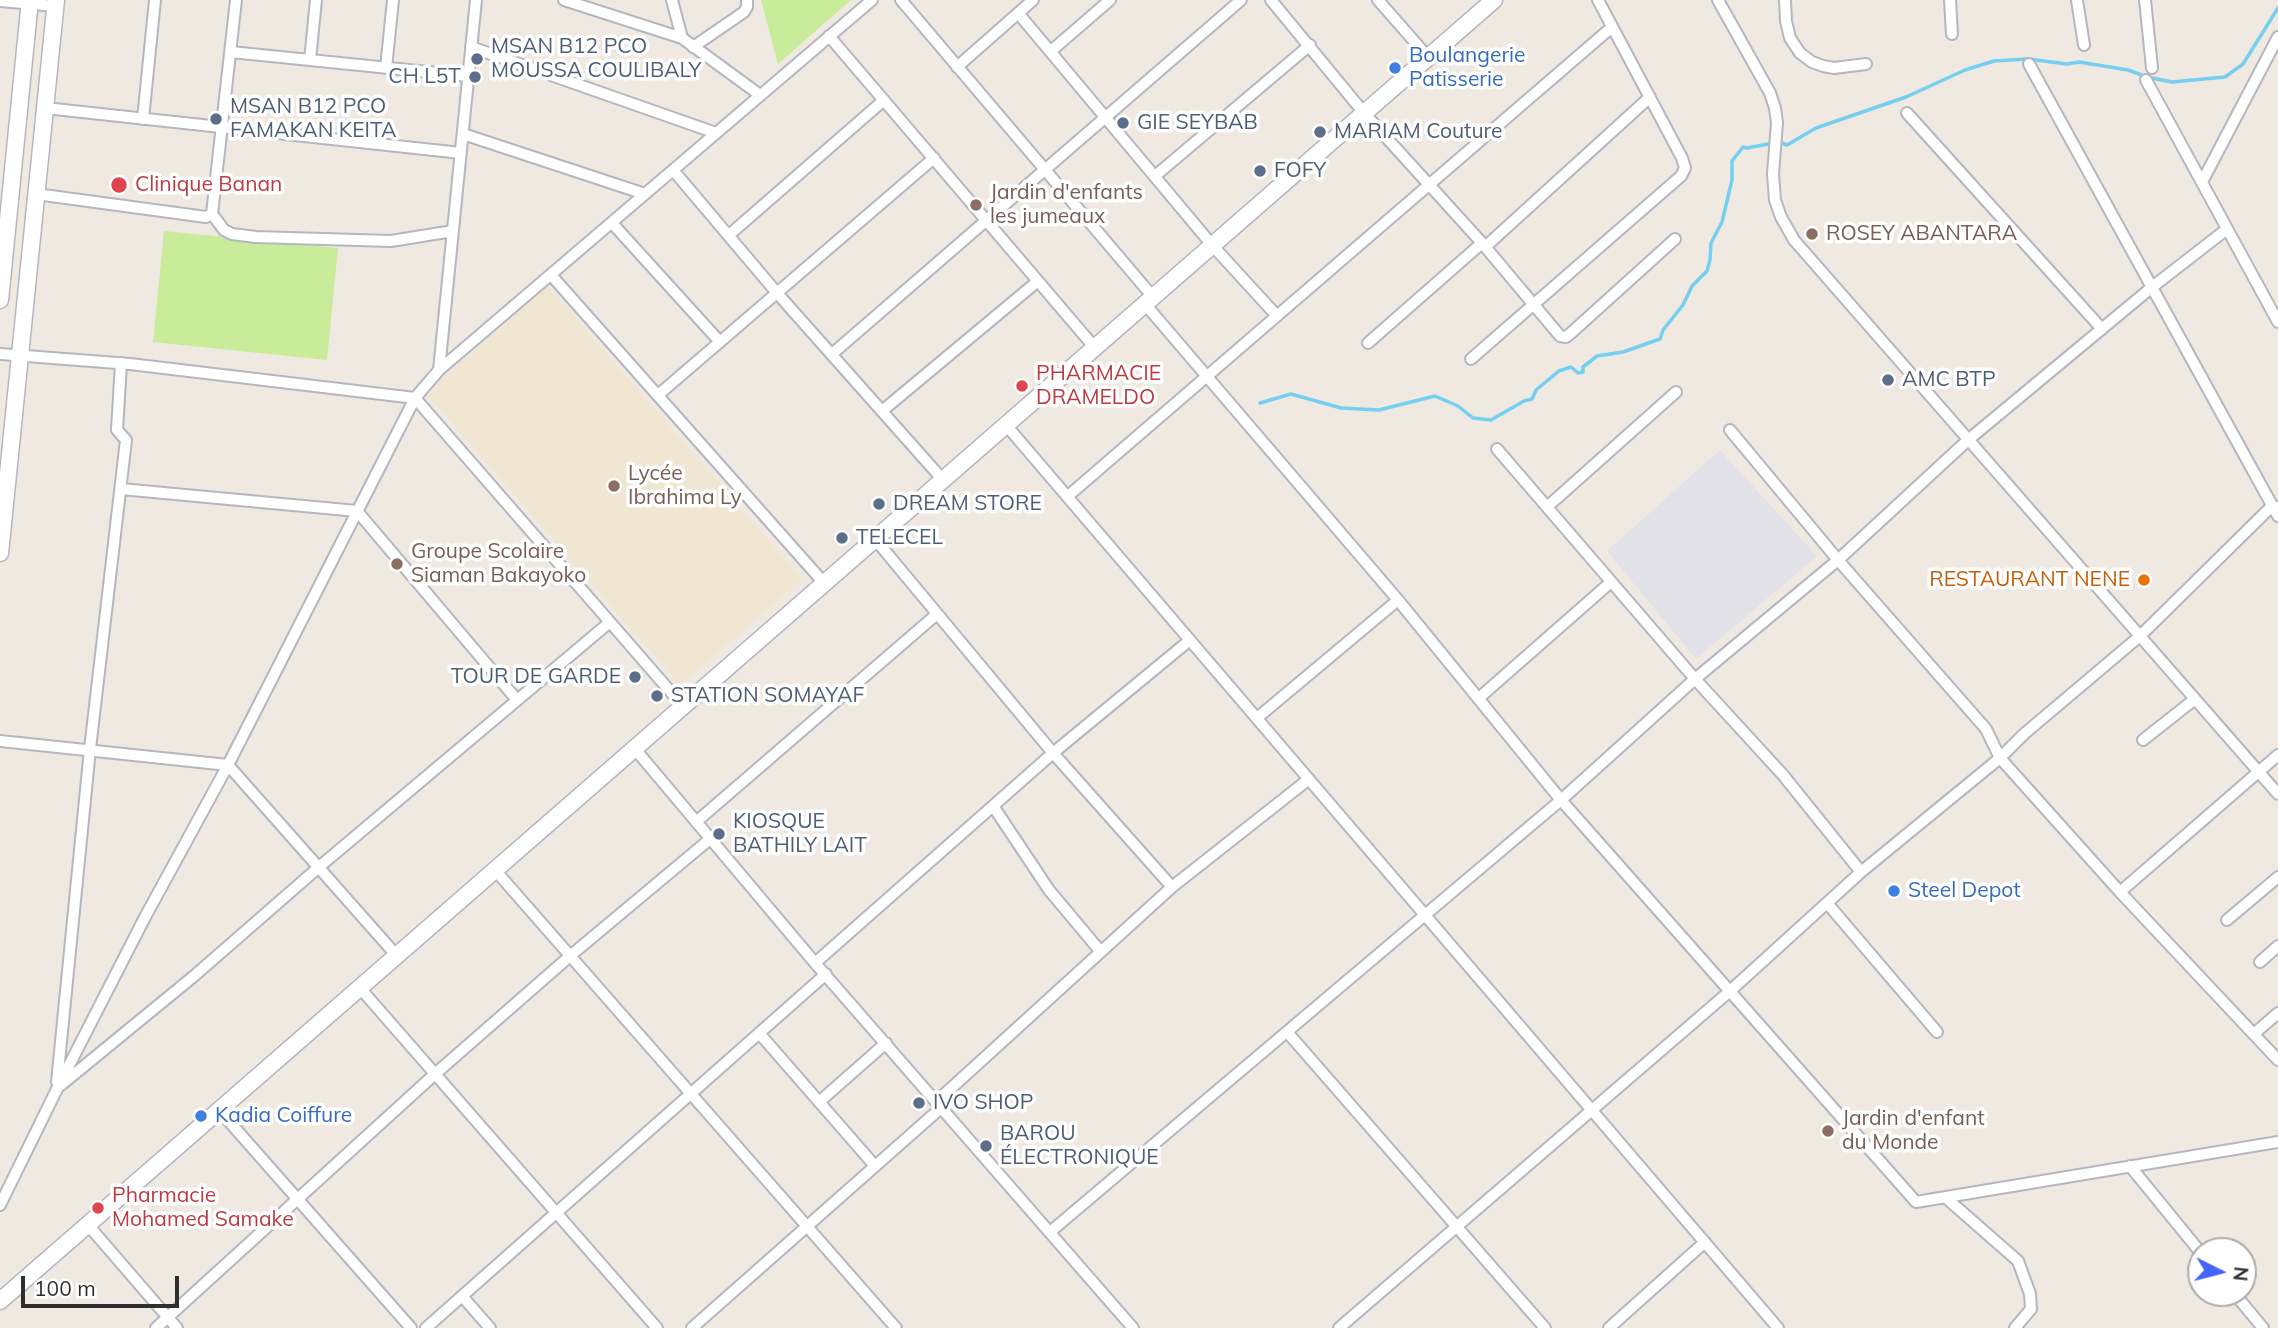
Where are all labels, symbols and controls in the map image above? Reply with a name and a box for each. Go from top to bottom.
place label: MSAN B12 PCO MOUSSA COULIBALY [491,34,701,84]
place label: Boulangerie Patisserie [1409,43,1525,93]
marker: MSAN B12 PCO MOUSSA COULIBALY [469,51,485,67]
marker: Boulangerie Patisserie [1387,60,1403,76]
place label: CH L5T [388,64,461,90]
marker: CH L5T [467,69,483,85]
place label: MSAN B12 PCO FAMAKAN KEITA [230,94,396,144]
place label: GIE SEYBAB [1137,110,1258,136]
marker: MSAN B12 PCO FAMAKAN KEITA [208,111,224,127]
marker: GIE SEYBAB [1115,115,1131,131]
place label: MARIAM Couture [1334,119,1502,145]
marker: MARIAM Couture [1312,124,1328,140]
place label: FOFY [1274,158,1326,184]
marker: FOFY [1252,163,1268,179]
place label: Clinique Banan [135,172,282,198]
marker: Clinique Banan [109,175,129,195]
place label: Jardin d'enfants les jumeaux [990,180,1143,230]
marker: Jardin d'enfants les jumeaux [968,197,984,213]
place label: ROSEY ABANTARA [1826,221,2017,247]
marker: ROSEY ABANTARA [1804,226,1820,242]
place label: PHARMACIE DRAMELDO [1036,361,1161,411]
place label: AMC BTP [1902,367,1996,393]
marker: AMC BTP [1880,372,1896,388]
marker: PHARMACIE DRAMELDO [1014,378,1030,394]
place label: Lycée Ibrahima Ly [628,461,742,511]
marker: Lycée Ibrahima Ly [606,478,622,494]
place label: DREAM STORE [893,491,1042,517]
marker: DREAM STORE [871,496,887,512]
place label: TELECEL [856,525,943,551]
marker: TELECEL [834,530,850,546]
place label: Groupe Scolaire Siaman Bakayoko [411,539,586,589]
marker: Groupe Scolaire Siaman Bakayoko [389,556,405,572]
place label: RESTAURANT NENE [1929,567,2130,593]
marker: RESTAURANT NENE [2136,572,2152,588]
place label: TOUR DE GARDE [451,664,621,690]
marker: TOUR DE GARDE [627,669,643,685]
place label: STATION SOMAYAF [671,683,864,709]
marker: STATION SOMAYAF [649,688,665,704]
place label: KIOSQUE BATHILY LAIT [733,809,867,859]
marker: KIOSQUE BATHILY LAIT [711,826,727,842]
place label: Steel Depot [1908,878,2021,904]
marker: Steel Depot [1886,883,1902,899]
place label: IVO SHOP [933,1090,1033,1116]
marker: IVO SHOP [911,1095,927,1111]
place label: Kadia Coiffure [215,1103,352,1129]
place label: Jardin d'enfant du Monde [1842,1106,1985,1156]
marker: Kadia Coiffure [193,1108,209,1124]
place label: BAROU ÉLECTRONIQUE [1000,1121,1159,1171]
marker: Jardin d'enfant du Monde [1820,1123,1836,1139]
marker: BAROU ÉLECTRONIQUE [978,1138,994,1154]
place label: Pharmacie Mohamed Samake [112,1183,294,1233]
marker: Pharmacie Mohamed Samake [90,1200,106,1216]
north arrow [2187,1237,2257,1307]
scale bar [24,1262,182,1306]
text: N [2228,1266,2254,1282]
text: 100 m [34,1275,96,1301]

